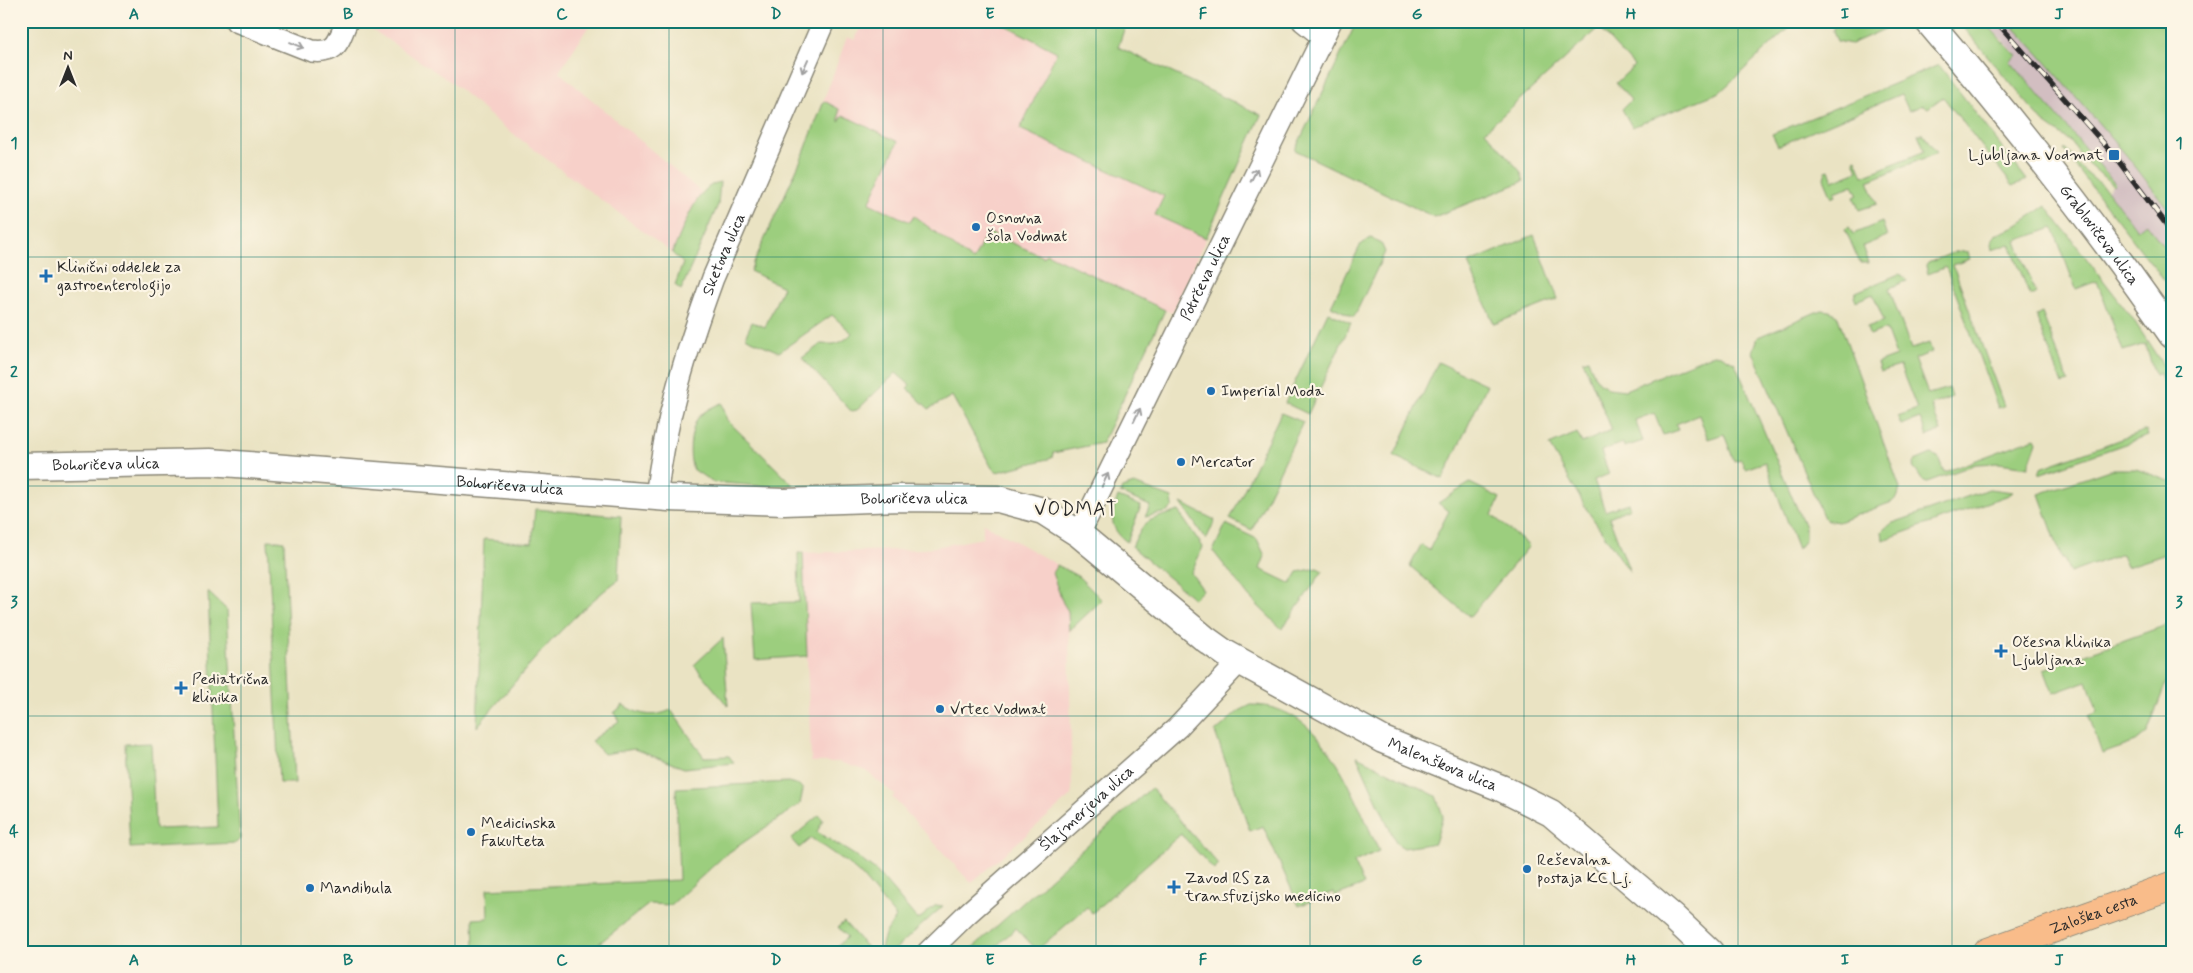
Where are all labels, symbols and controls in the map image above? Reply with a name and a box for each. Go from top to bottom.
text: A [129,4,139,25]
text: B [343,4,353,25]
text: C [556,4,568,25]
text: D [770,4,782,25]
text: E [985,4,995,25]
text: F [1199,4,1208,25]
text: G [1412,4,1423,25]
text: H [1626,4,1637,25]
text: I [1841,4,1850,25]
text: J [2054,4,2064,25]
one-way arrow [289,41,304,50]
north arrow [42,42,92,92]
text: N [63,47,73,65]
one-way arrow [799,58,809,73]
text: 1 [10,133,18,154]
text: 1 [2175,133,2183,154]
place label: Ljubljana Vodmat [1968,145,2104,166]
marker: Ljubljana Vodmat [2107,148,2121,162]
one-way arrow [1250,168,1259,183]
street label: Grablovičeva ulica [2055,180,2144,289]
place label: Osnovna šola Vodmat [986,208,1067,247]
street label: Sketova ulica [697,210,750,298]
marker: Osnovna šola Vodmat [970,221,982,233]
street label: Potrčeva ulica [1175,231,1235,324]
place label: Klinični oddelek za gastroenterologijo [57,257,181,297]
marker: Klinični oddelek za gastroenterologijo [39,269,53,283]
text: 2 [10,362,18,383]
text: 2 [2175,362,2183,383]
place label: Imperial Moda [1221,381,1324,402]
marker: Imperial Moda [1205,385,1217,397]
one-way arrow [1133,408,1142,423]
place label: Mercator [1191,452,1255,473]
street label: Bohoričeva ulica [52,453,160,476]
marker: Mercator [1175,456,1187,468]
street label: Bohoričeva ulica [455,471,565,500]
one-way arrow [1101,473,1110,488]
street label: Bohoričeva ulica [860,487,968,510]
district label: VODMAT [1034,497,1118,522]
text: 3 [10,592,18,613]
text: 3 [2175,592,2183,613]
place label: Očesna klinika Ljubljana [2012,632,2111,671]
marker: Očesna klinika Ljubljana [1994,644,2008,658]
place label: Pediatrična klinika [192,669,269,708]
marker: Pediatrična klinika [174,681,188,695]
place label: Vrtec Vodmat [950,699,1046,720]
marker: Vrtec Vodmat [934,703,946,715]
street label: Malenškova ulica [1385,733,1501,796]
street label: Šlajmerjeva ulica [1034,761,1138,856]
place label: Medicinska Fakulteta [481,813,556,852]
text: 4 [9,821,19,842]
text: 4 [2174,821,2184,842]
marker: Medicinska Fakulteta [465,826,477,838]
place label: Reševalna postaja KC Lj. [1537,850,1631,889]
marker: Reševalna postaja KC Lj. [1521,863,1533,875]
place label: Zavod RS za transfuzijsko medicino [1184,868,1341,907]
place label: Mandibula [320,878,392,899]
marker: Zavod RS za transfuzijsko medicino [1167,880,1181,894]
marker: Mandibula [304,882,316,894]
street label: Zaloška cesta [2046,889,2140,940]
text: A [129,950,139,971]
text: B [343,950,353,971]
text: C [556,950,568,971]
text: D [770,950,782,971]
text: E [985,950,995,971]
text: F [1199,950,1208,971]
text: G [1412,950,1423,971]
text: H [1626,950,1637,971]
text: I [1841,950,1850,971]
text: J [2054,950,2064,971]

